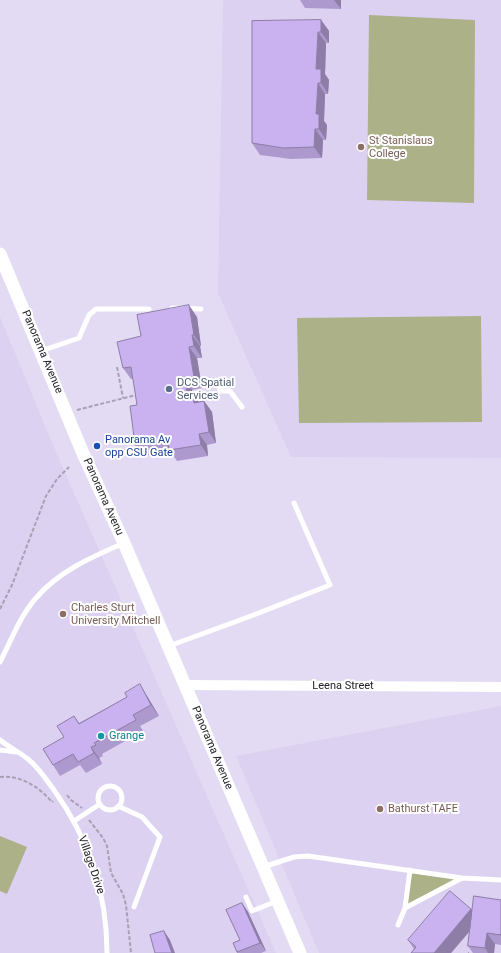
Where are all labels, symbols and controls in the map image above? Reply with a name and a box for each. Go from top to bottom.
place label: St Stanislaus College [369,134,433,160]
marker: St Stanislaus College [356,142,366,152]
street label: Panorama Avenue [19,308,65,396]
place label: DCS Spatial Services [177,376,234,402]
marker: DCS Spatial Services [164,384,174,394]
place label: Panorama Av opp CSU Gate [105,433,173,459]
marker: Panorama Av opp CSU Gate [92,441,102,451]
street label: Panorama Avenu [80,456,126,538]
place label: Charles Sturt University Mitchell [71,601,160,627]
marker: Charles Sturt University Mitchell [58,609,68,619]
street label: Leena Street [312,679,374,693]
street label: Panorama Avenue [189,704,235,792]
place label: Grange [109,729,144,743]
marker: Grange [96,731,106,741]
place label: Bathurst TAFE [388,802,458,816]
marker: Bathurst TAFE [375,804,385,814]
street label: Village Drive [75,834,107,896]

